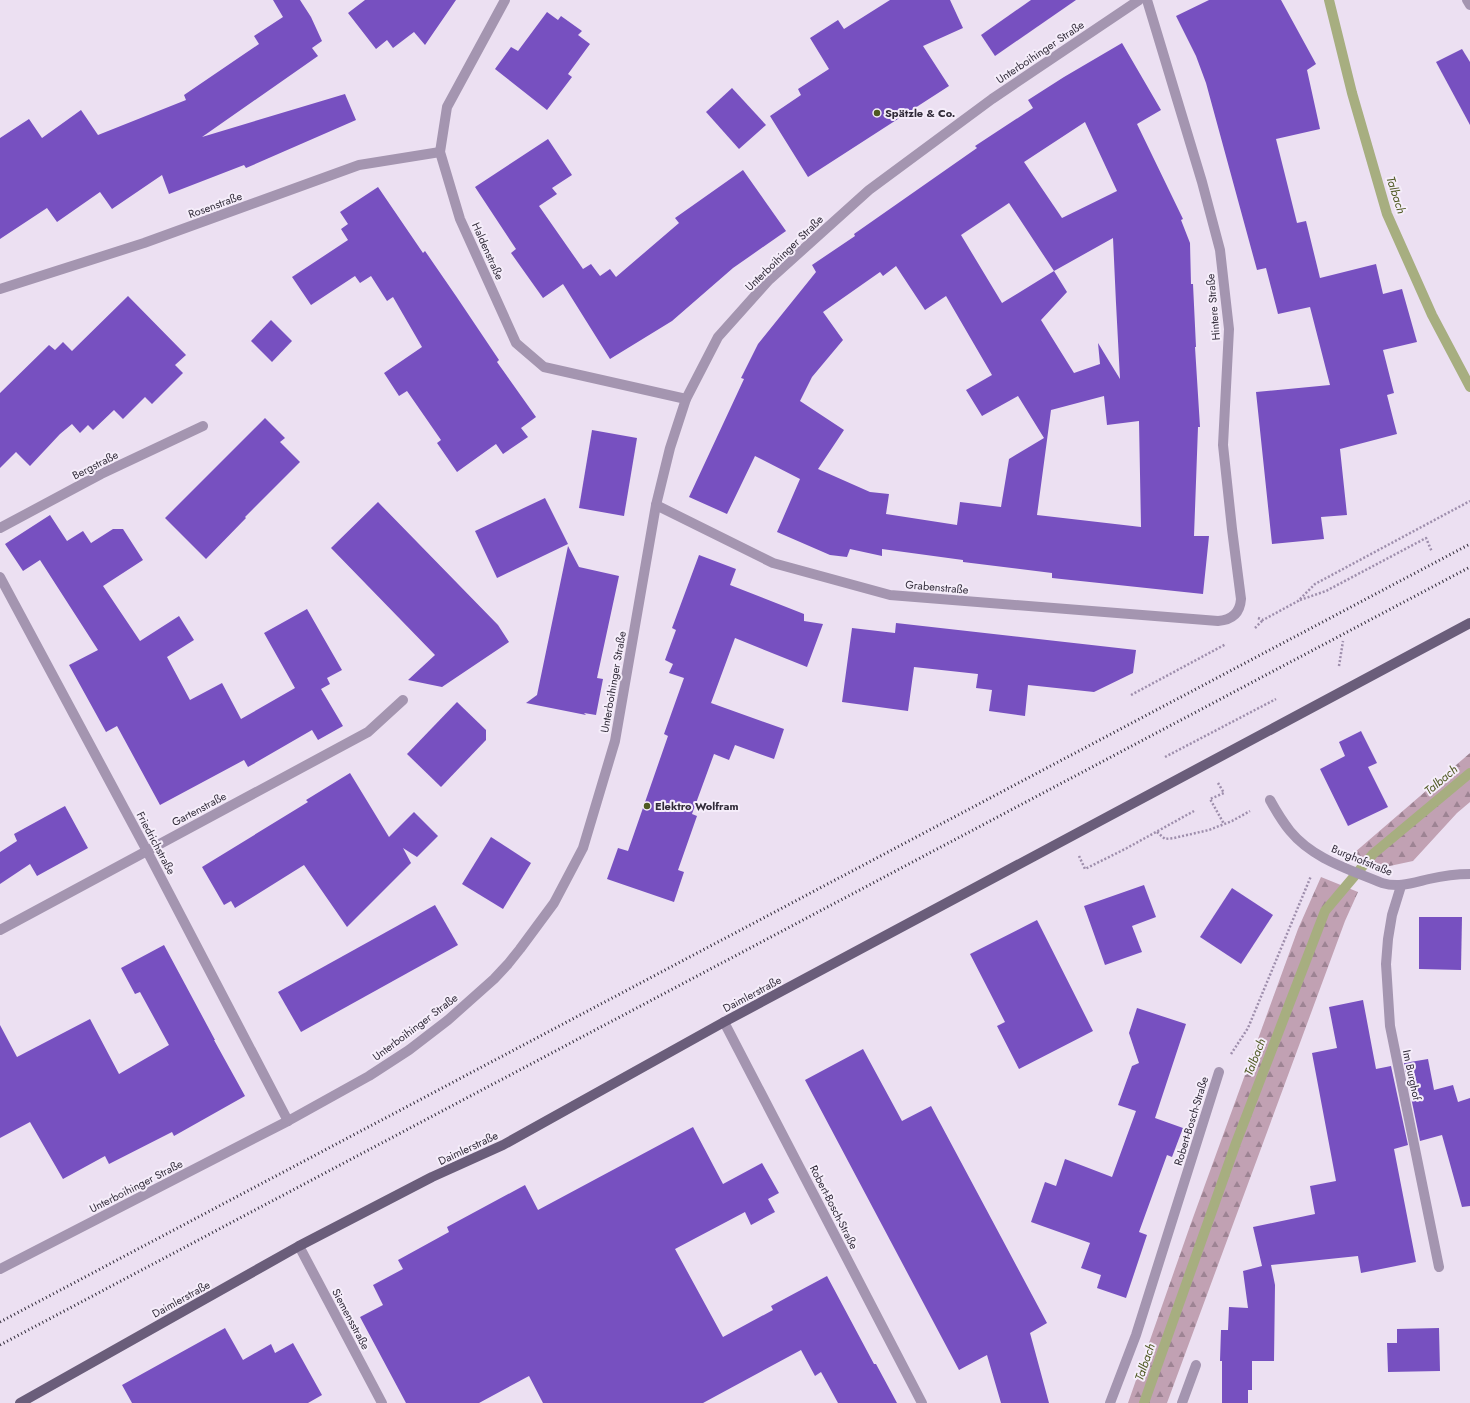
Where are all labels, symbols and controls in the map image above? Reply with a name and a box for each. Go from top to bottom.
street label: Unterboihinger Straße [993,16,1087,87]
place label: Spätzle & Co. [885,105,955,121]
marker: Spätzle & Co. [872,108,882,118]
water label: Talbach [1381,174,1411,216]
street label: Rosenstraße [186,188,244,222]
street label: Unterboihinger Straße [741,211,827,294]
street label: Haldenstraße [468,220,508,283]
street label: Hintere Straße [1202,273,1224,341]
street label: Bergstraße [69,446,121,483]
street label: Grabenstraße [905,576,970,598]
street label: Unterboihinger Straße [596,630,630,734]
water label: Talbach [1420,761,1462,799]
street label: Gartenstraße [169,788,229,830]
place label: Elektro Wolfram [655,798,738,814]
marker: Elektro Wolfram [642,801,652,811]
street label: Friedrichstraße [133,809,180,878]
street label: Burghofstraße [1329,840,1395,880]
street label: Daimlerstraße [720,972,784,1016]
street label: Unterboihinger Straße [369,989,461,1064]
water label: Talbach [1240,1036,1270,1078]
street label: Im Burghof [1399,1048,1425,1103]
street label: Robert-Bosch-Straße [1170,1074,1212,1168]
street label: Daimlerstraße [436,1127,501,1169]
street label: Unterboihinger Straße [87,1155,186,1216]
street label: Robert-Bosch-Straße [806,1162,862,1252]
street label: Daimlerstraße [149,1276,213,1322]
street label: Siemensstraße [328,1286,374,1353]
water label: Talbach [1130,1341,1160,1383]

